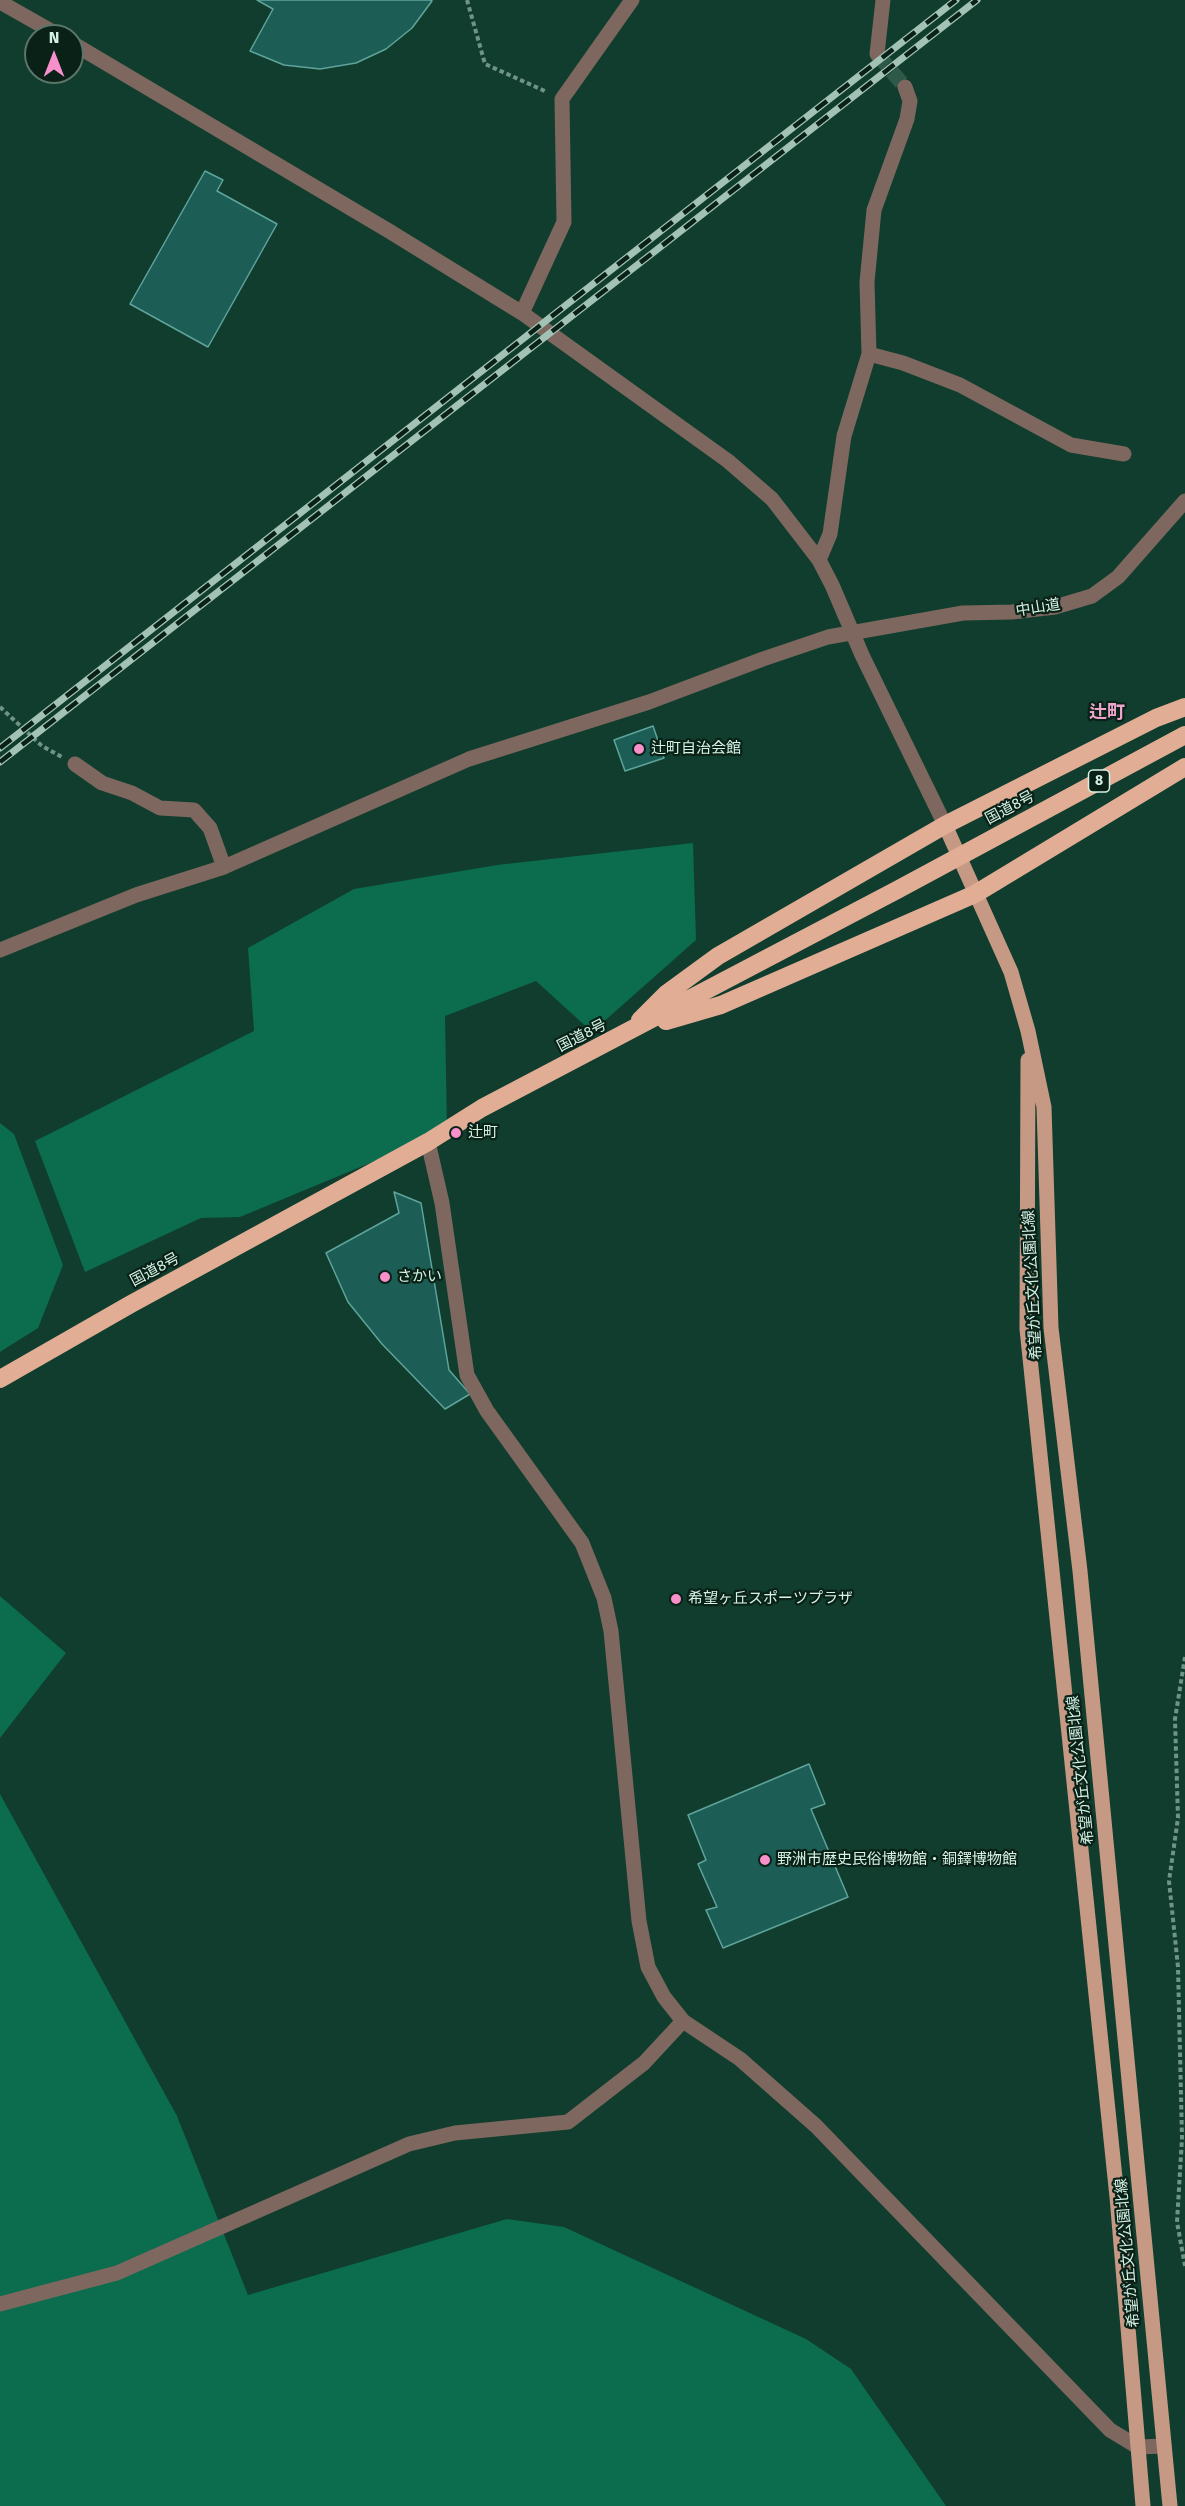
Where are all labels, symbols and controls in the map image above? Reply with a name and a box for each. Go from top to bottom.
north arrow [24,24,84,84]
text: N [49,28,59,47]
street label: 中山道 [1014,596,1062,620]
district label: 辻町 [1089,702,1125,724]
place label: 辻町自治会館 [651,740,741,758]
marker: 辻町自治会館 [632,742,646,756]
road number: 8 [1088,770,1110,792]
street label: 国道8号 [982,788,1038,828]
street label: 国道8号 [554,1016,610,1056]
place label: 辻町 [468,1124,498,1142]
marker: 辻町 [449,1126,463,1140]
street label: 希望が丘文化公園北線 [1020,1210,1046,1360]
street label: 国道8号 [127,1250,183,1290]
place label: さかい [397,1268,442,1286]
marker: さかい [378,1270,392,1284]
place label: 希望ヶ丘スポーツプラザ [688,1590,853,1608]
marker: 希望ヶ丘スポーツプラザ [669,1592,683,1606]
street label: 希望が丘文化公園北線 [1064,1694,1098,1846]
place label: 野洲市歴史民俗博物館・銅鐸博物館 [777,1851,1017,1869]
marker: 野洲市歴史民俗博物館・銅鐸博物館 [758,1853,772,1867]
street label: 希望が丘文化公園北線 [1112,2178,1144,2328]

